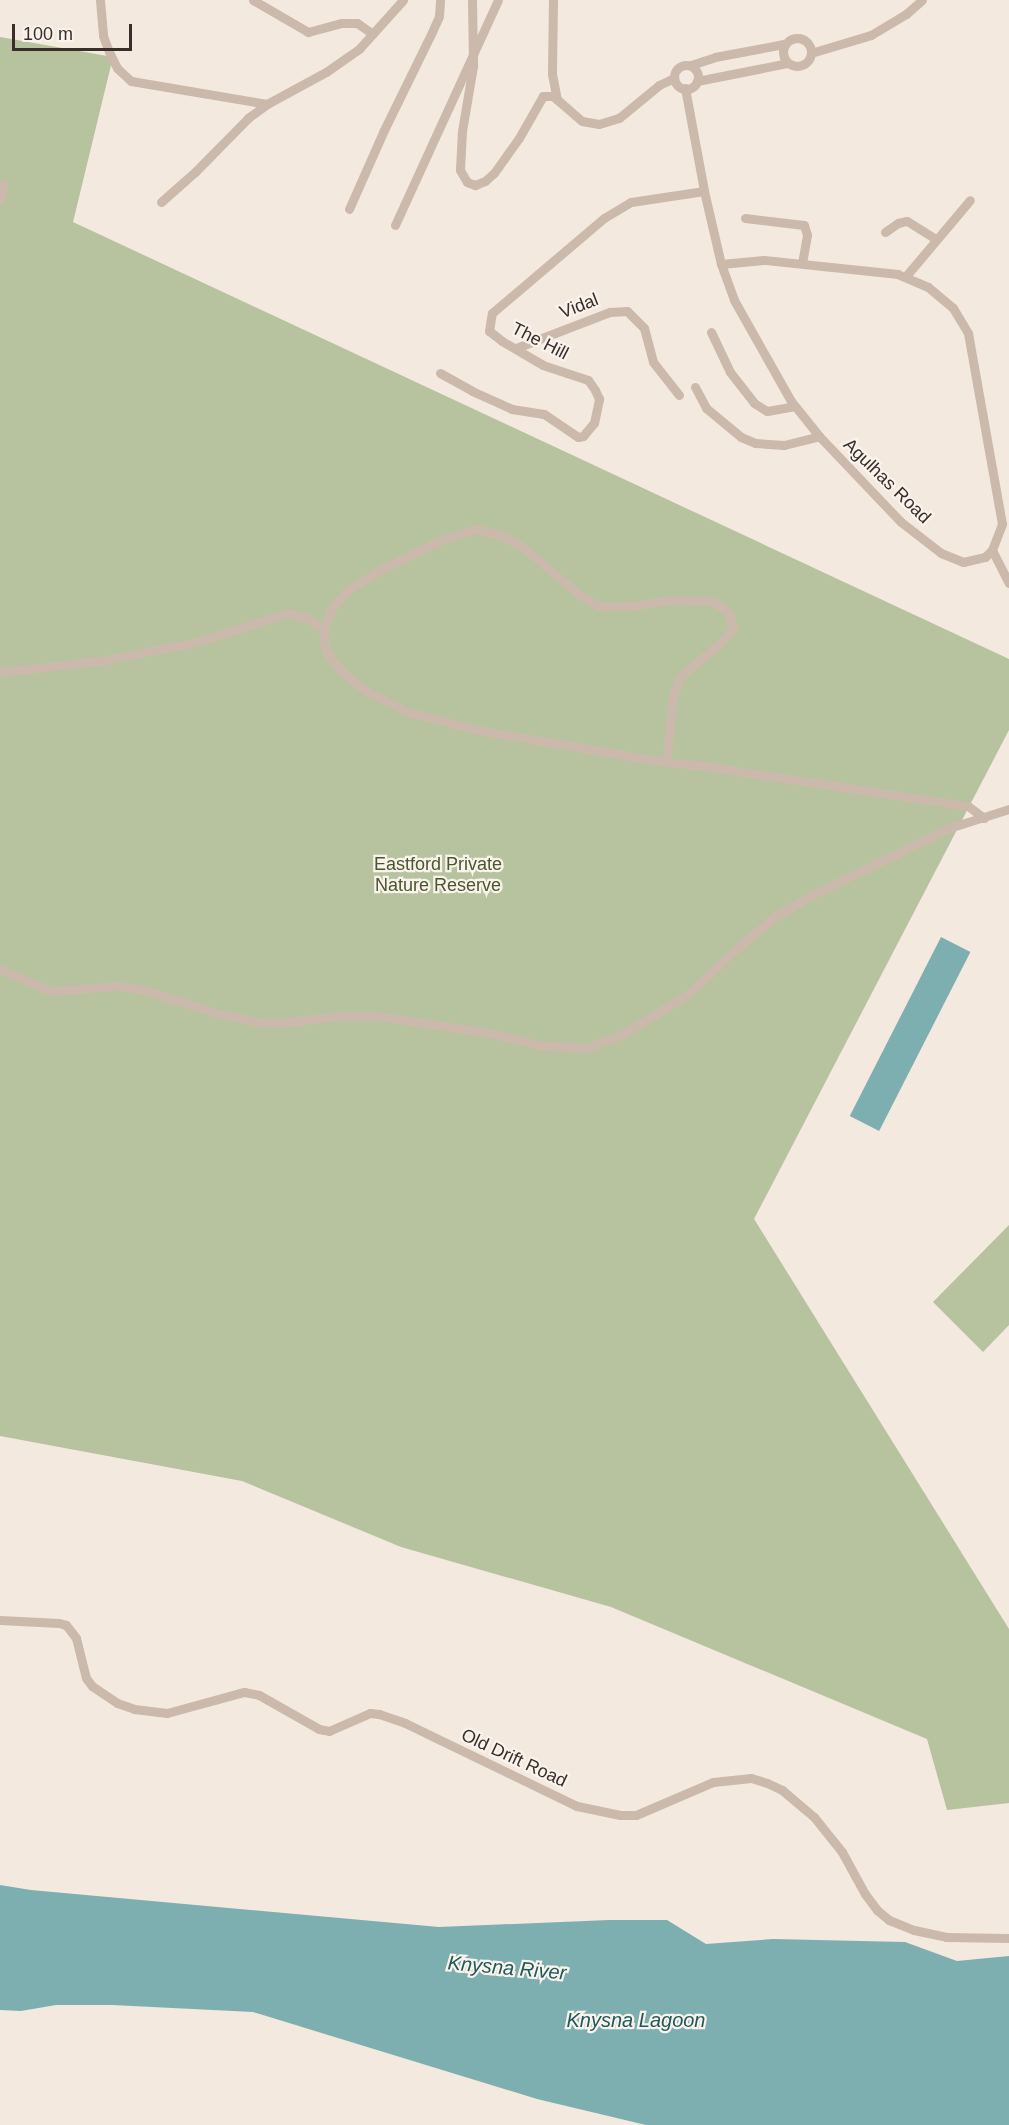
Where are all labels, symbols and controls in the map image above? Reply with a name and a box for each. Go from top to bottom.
scale bar [15,12,135,50]
text: 100 m [23,24,73,44]
street label: Vidal [557,289,601,323]
street label: The Hill [508,318,572,364]
street label: Agulhas Road [839,434,935,528]
park label: Eastford Private Nature Reserve [374,854,502,896]
street label: Old Drift Road [458,1724,570,1792]
water label: Knysna River [447,1951,567,1985]
water label: Knysna Lagoon [566,2008,706,2032]

